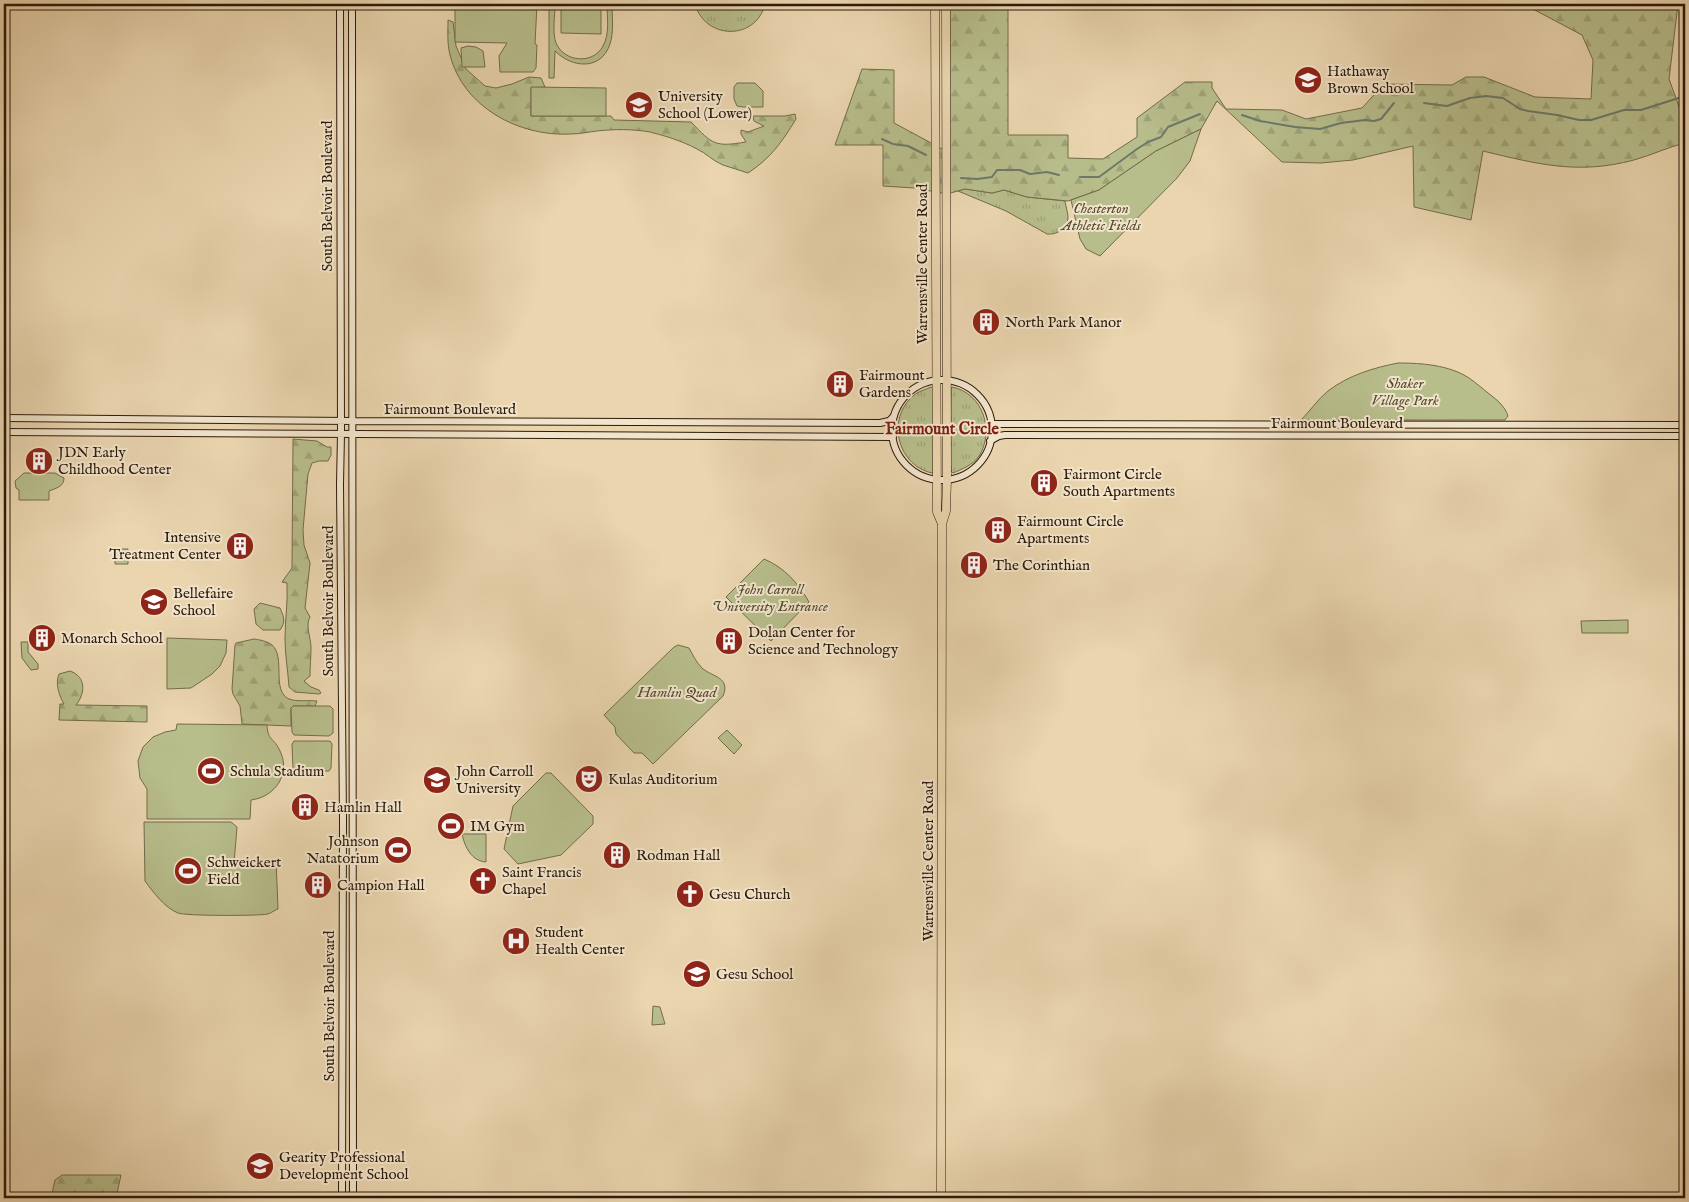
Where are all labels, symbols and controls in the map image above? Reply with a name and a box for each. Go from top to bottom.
place label: Hathaway Brown School [1327,62,1415,98]
school or university icon: Hathaway Brown School [1293,65,1323,95]
place label: University School (Lower) [658,87,752,123]
school or university icon: University School (Lower) [624,90,654,120]
street label: South Belvoir Boulevard [318,119,337,272]
street label: Warrensville Center Road [913,183,932,344]
park label: Chesterton Athletic Fields [1059,199,1141,235]
building icon: North Park Manor [971,307,1001,337]
place label: North Park Manor [1005,313,1122,332]
place label: Fairmount Gardens [859,366,925,402]
building icon: Fairmount Gardens [825,369,855,399]
park label: Shaker Village Park [1371,374,1439,411]
street label: Fairmount Boulevard [384,400,517,419]
street label: Fairmount Boulevard [1271,414,1404,433]
district label: Fairmount Circle [885,420,999,440]
place label: JDN Early Childhood Center [56,443,172,479]
building icon: JDN Early Childhood Center [24,446,54,476]
place label: Fairmont Circle South Apartments [1063,465,1175,501]
building icon: Fairmont Circle South Apartments [1029,468,1059,498]
place label: Fairmount Circle Apartments [1016,512,1124,548]
building icon: Fairmount Circle Apartments [983,515,1013,545]
street label: South Belvoir Boulevard [319,524,338,677]
place label: Intensive Treatment Center [109,528,221,564]
building icon: Intensive Treatment Center [225,531,255,561]
building icon: The Corinthian [959,550,989,580]
place label: The Corinthian [993,556,1090,575]
park label: John Carroll University Entrance [712,580,828,616]
place label: Bellefaire School [173,584,233,620]
school or university icon: Bellefaire School [139,587,169,617]
building icon: Monarch School [27,623,57,653]
place label: Dolan Center for Science and Technology [748,623,899,659]
building icon: Dolan Center for Science and Technology [714,626,744,656]
place label: Monarch School [61,629,164,648]
park label: Hamlin Quad [636,683,717,702]
sports icon: Schula Stadium [196,756,226,786]
place label: Schula Stadium [230,762,325,781]
place label: John Carroll University [454,762,534,798]
theatre icon: Kulas Auditorium [574,764,604,794]
school or university icon: John Carroll University [422,765,452,795]
place label: Kulas Auditorium [608,770,718,789]
street label: Warrensville Center Road [919,780,938,941]
building icon: Hamlin Hall [290,792,320,822]
place label: Hamlin Hall [324,798,403,817]
sports icon: IM Gym [436,811,466,841]
place label: IM Gym [470,817,525,836]
place label: Johnson Natatorium [306,832,379,868]
sports icon: Johnson Natatorium [383,835,413,865]
building icon: Rodman Hall [602,840,632,870]
place label: Rodman Hall [636,846,721,865]
place label: Schweickert Field [207,853,281,889]
sports icon: Schweickert Field [173,856,203,886]
place label: Saint Francis Chapel [502,863,582,899]
church icon: Saint Francis Chapel [468,866,498,896]
building icon: Campion Hall [303,870,333,900]
place label: Campion Hall [337,876,426,895]
church icon: Gesu Church [675,879,705,909]
place label: Gesu Church [709,885,790,904]
place label: Student Health Center [535,923,625,959]
hospital icon: Student Health Center [501,926,531,956]
street label: South Belvoir Boulevard [320,929,339,1082]
school or university icon: Gesu School [682,959,712,989]
place label: Gesu School [716,965,794,984]
place label: Gearity Professional Development School [279,1148,410,1184]
school or university icon: Gearity Professional Development School [245,1151,275,1181]

